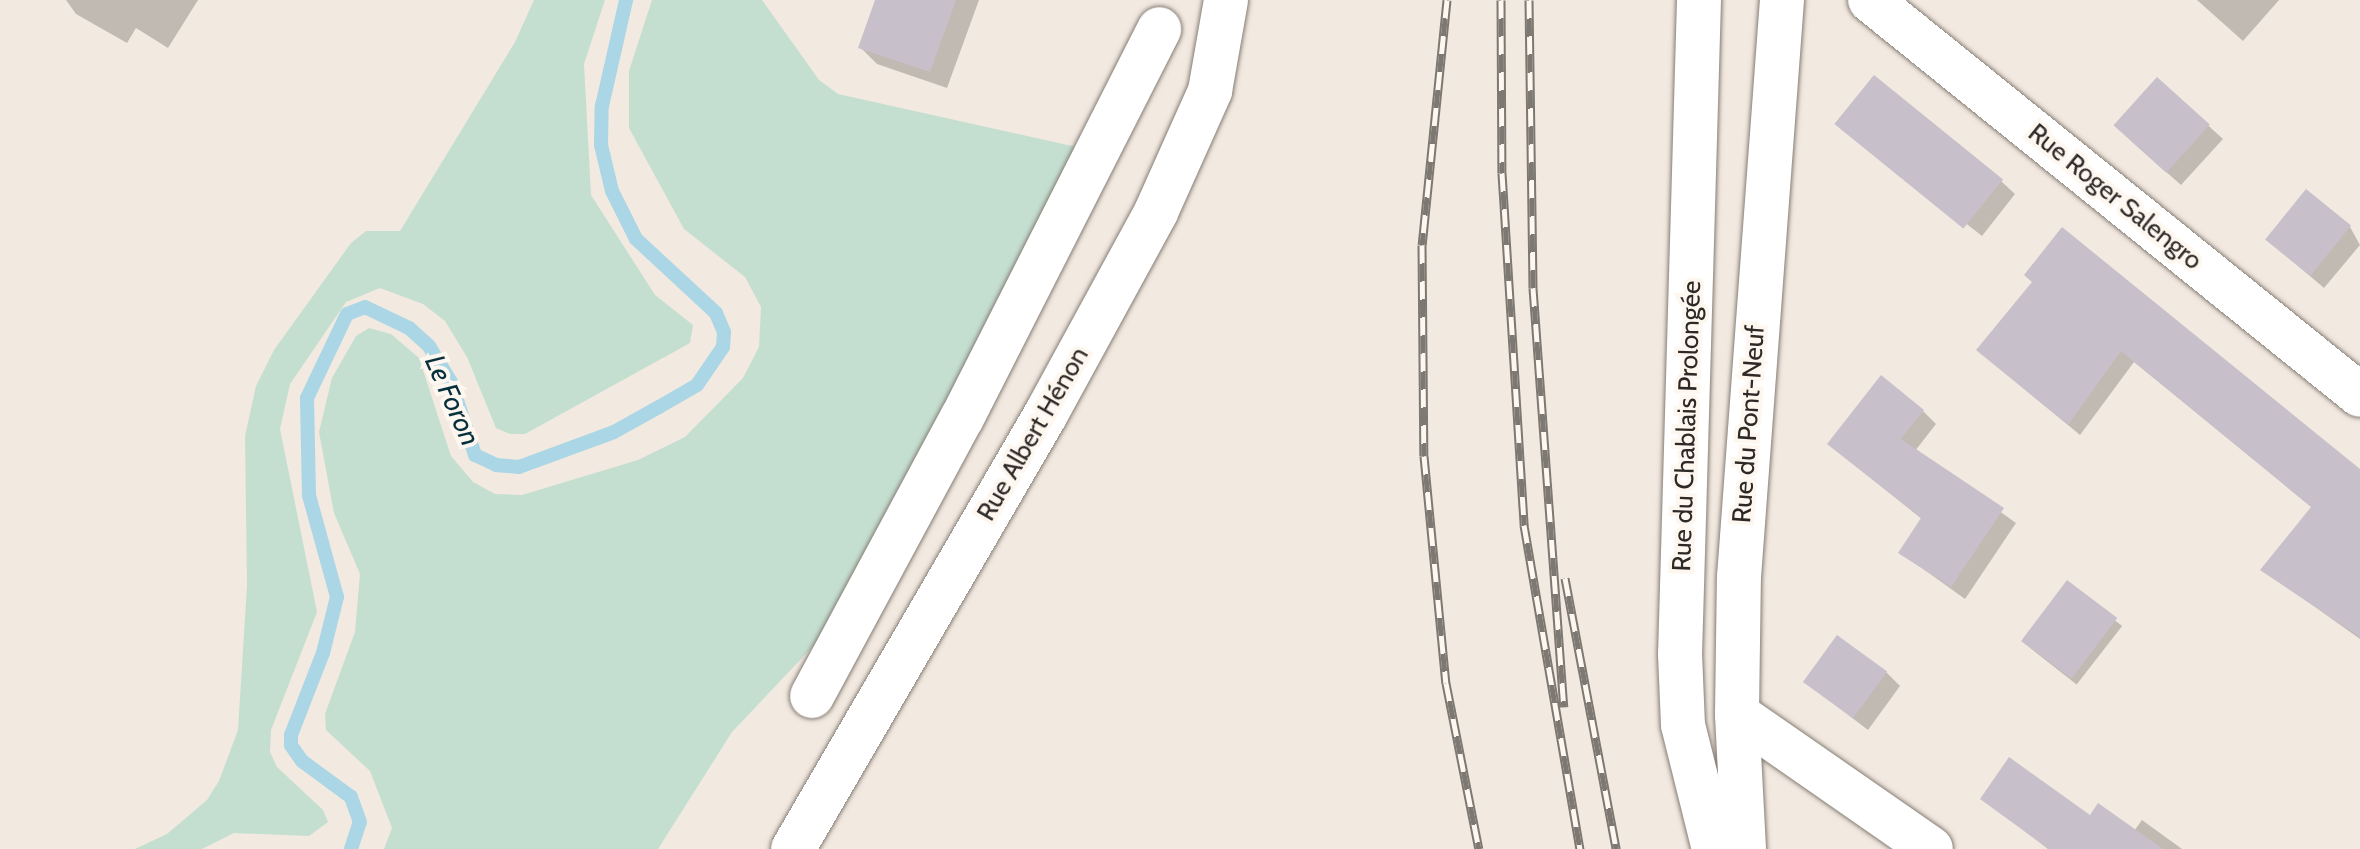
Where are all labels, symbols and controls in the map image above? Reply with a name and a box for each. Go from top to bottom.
street label: Rue Roger Salengro [2022,117,2208,277]
street label: Rue du Chablais Prolongée [1666,280,1708,572]
street label: Rue du Pont-Neuf [1727,324,1771,524]
street label: Rue Albert Hénon [971,342,1095,526]
water label: Le Foron [418,349,488,451]

